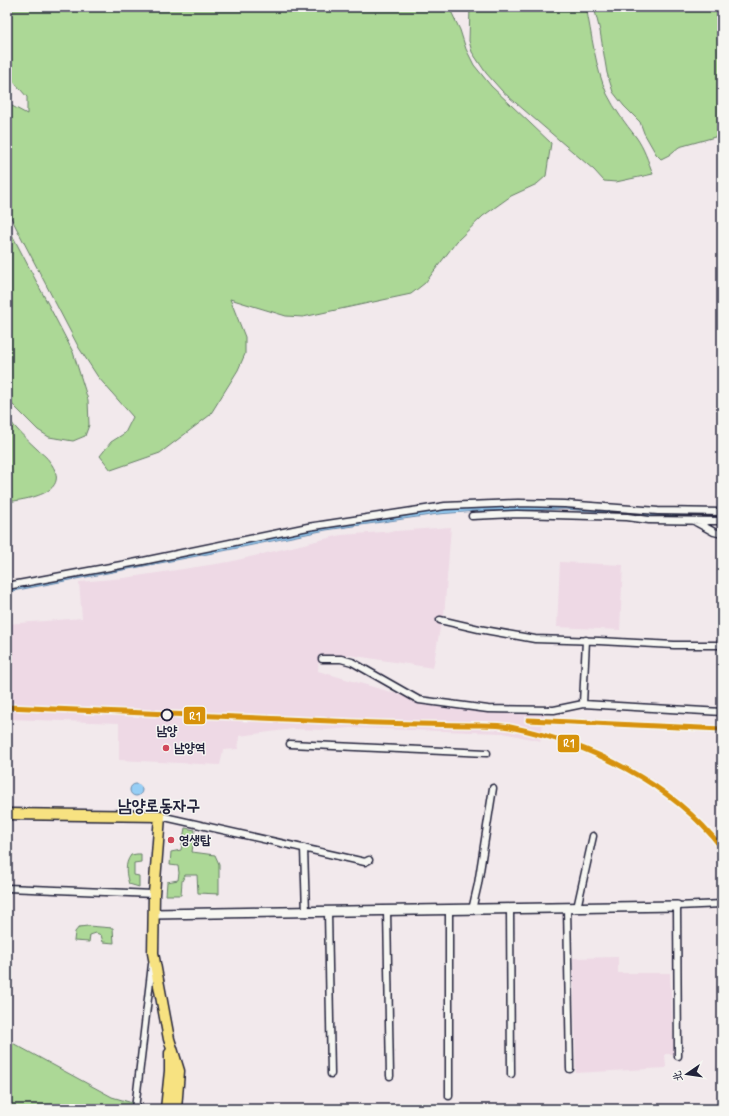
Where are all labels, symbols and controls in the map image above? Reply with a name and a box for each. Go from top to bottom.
line badge: R1 [183,706,206,725]
marker: 남양 [160,708,174,722]
text: R1 [189,710,201,724]
place label: 남양 [157,723,178,740]
line badge: R1 [557,734,580,753]
text: R1 [563,737,575,751]
place label: 남양역 [174,740,205,757]
marker: 남양역 [161,743,171,753]
district label: 남양로동자구 [118,795,200,817]
place label: 영생탑 [179,832,212,849]
marker: 영생탑 [166,835,176,845]
north arrow [667,1054,707,1094]
text: 北 [670,1069,686,1083]

